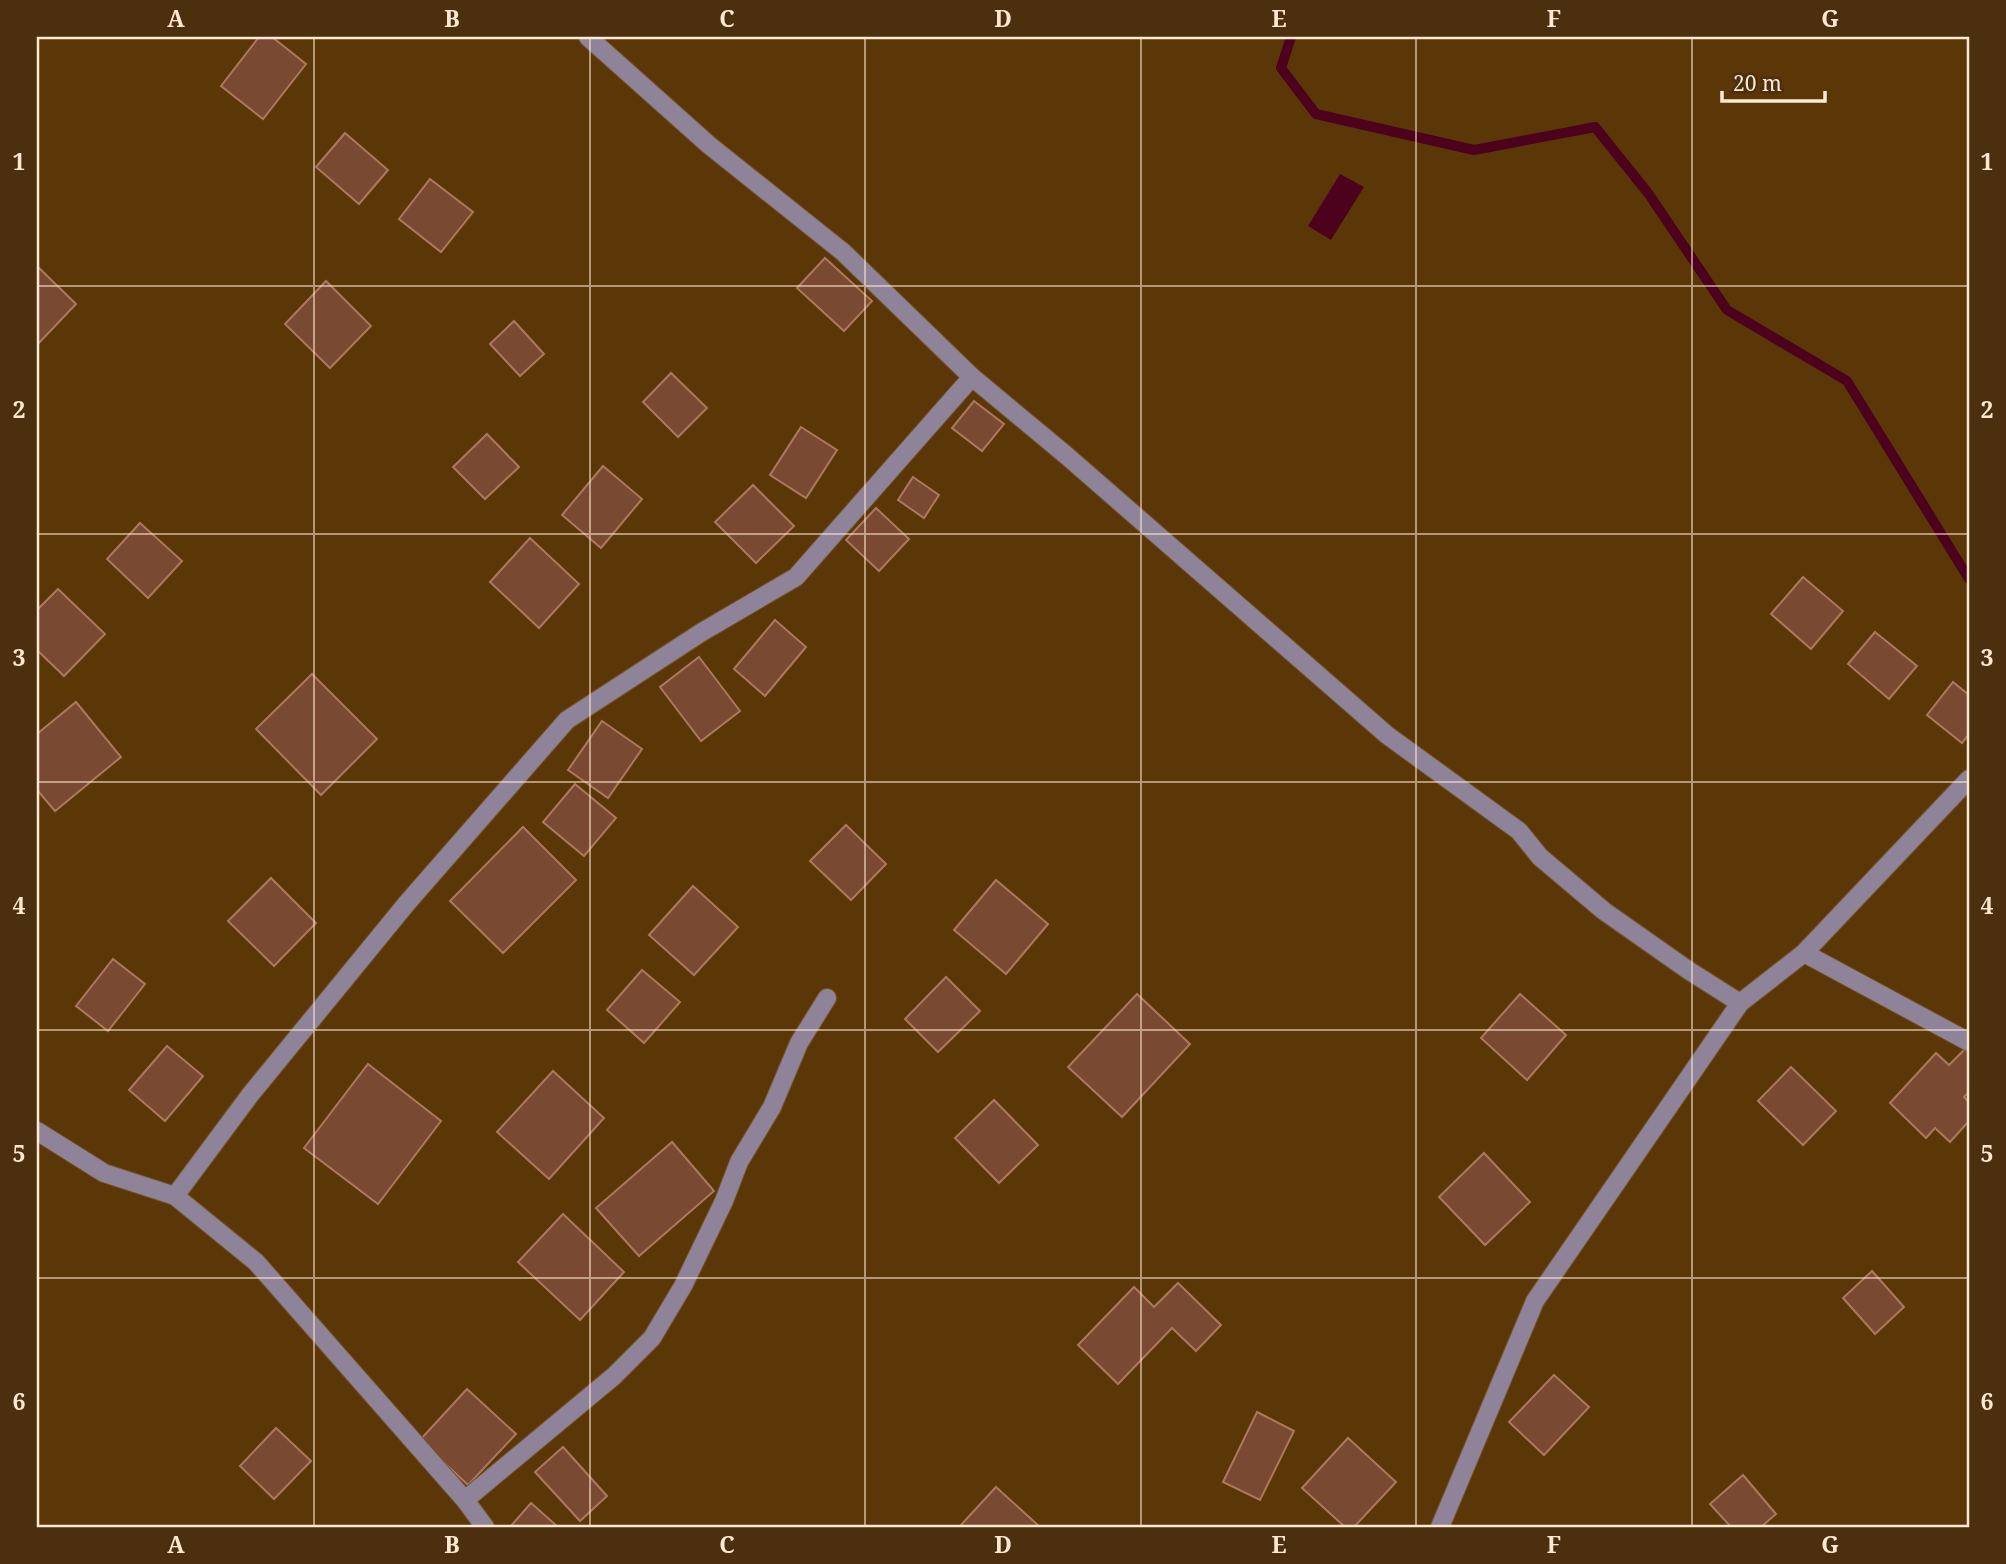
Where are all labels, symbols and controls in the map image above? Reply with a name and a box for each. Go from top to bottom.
text: A [167,2,185,34]
text: B [444,2,460,34]
text: C [719,2,735,34]
text: D [994,2,1012,34]
text: E [1271,2,1287,34]
text: F [1547,2,1561,34]
text: G [1821,2,1839,34]
scale bar [1722,60,1826,104]
text: 20 m [1733,69,1782,97]
text: 1 [13,145,26,177]
text: 1 [1981,145,1994,177]
text: 2 [13,393,26,425]
text: 2 [1981,393,1994,425]
text: 3 [13,641,26,673]
text: 3 [1981,641,1994,673]
text: 4 [13,889,26,921]
text: 4 [1981,889,1994,921]
text: 5 [13,1137,26,1169]
text: 5 [1981,1137,1994,1169]
text: 6 [13,1385,26,1417]
text: 6 [1981,1385,1994,1417]
text: A [167,1528,185,1560]
text: B [444,1528,460,1560]
text: C [719,1528,735,1560]
text: D [994,1528,1012,1560]
text: E [1271,1528,1287,1560]
text: F [1547,1528,1561,1560]
text: G [1821,1528,1839,1560]

